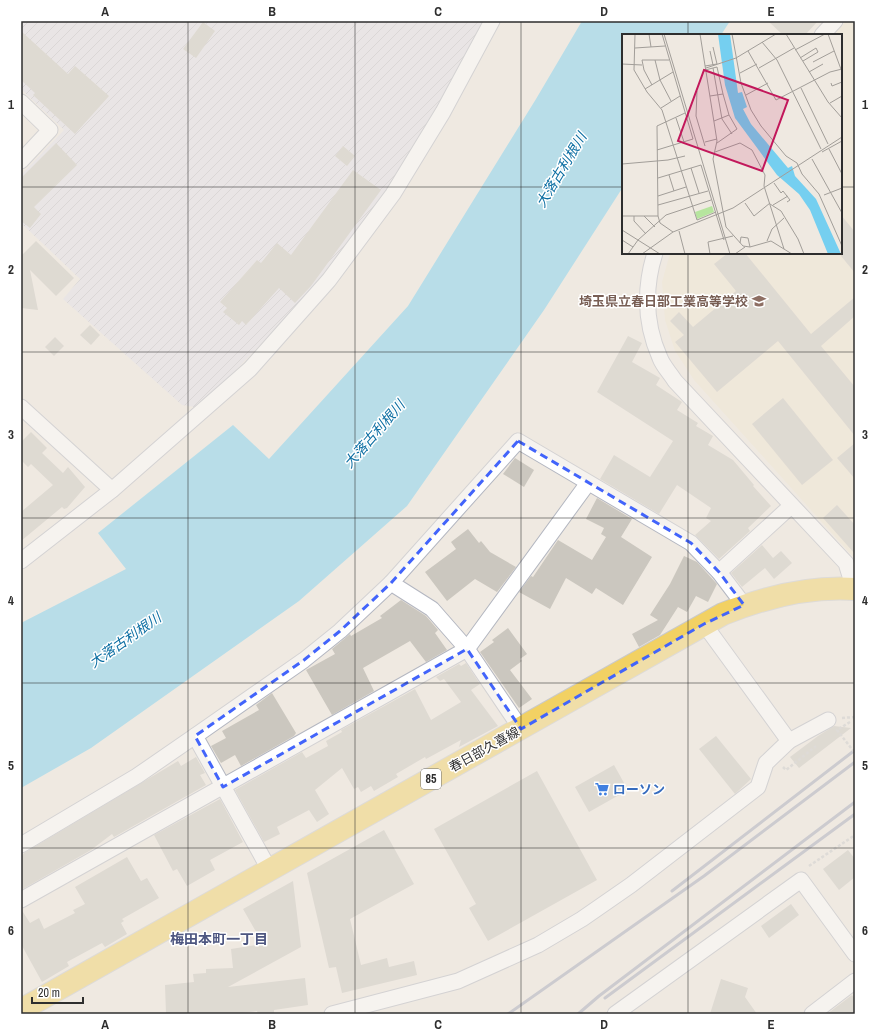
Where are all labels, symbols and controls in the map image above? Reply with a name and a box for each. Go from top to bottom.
text: A [101,3,109,20]
text: B [268,3,276,20]
text: C [434,3,442,20]
text: D [600,3,608,20]
text: E [767,3,775,20]
inset map [622,34,842,254]
text: 1 [8,96,14,113]
text: 1 [862,96,868,113]
water label: 大落古利根川 [532,128,591,211]
text: 2 [8,261,14,278]
text: 2 [862,261,868,278]
place label: 埼玉県立春日部工業高等学校 [579,293,748,310]
school or university icon: 埼玉県立春日部工業高等学校 [751,293,767,309]
water label: 大落古利根川 [340,395,410,472]
text: 3 [8,426,14,443]
text: 3 [862,426,868,443]
text: 4 [8,592,14,609]
text: 4 [862,592,868,609]
water label: 大落古利根川 [85,607,166,671]
street label: 春日部久喜線 [446,723,522,776]
text: 5 [8,757,14,774]
text: 5 [862,757,868,774]
road number: 85 [421,769,441,789]
supermarket icon: ローソン [594,781,610,797]
place label: ローソン [613,781,665,798]
text: 6 [8,922,14,939]
text: 6 [862,922,868,939]
district label: 梅田本町一丁目 [170,930,268,948]
scale bar [32,979,83,1005]
text: 20 m [38,985,60,1001]
text: A [101,1016,109,1033]
text: B [268,1016,276,1033]
text: C [434,1016,442,1033]
text: D [600,1016,608,1033]
text: E [767,1016,775,1033]

